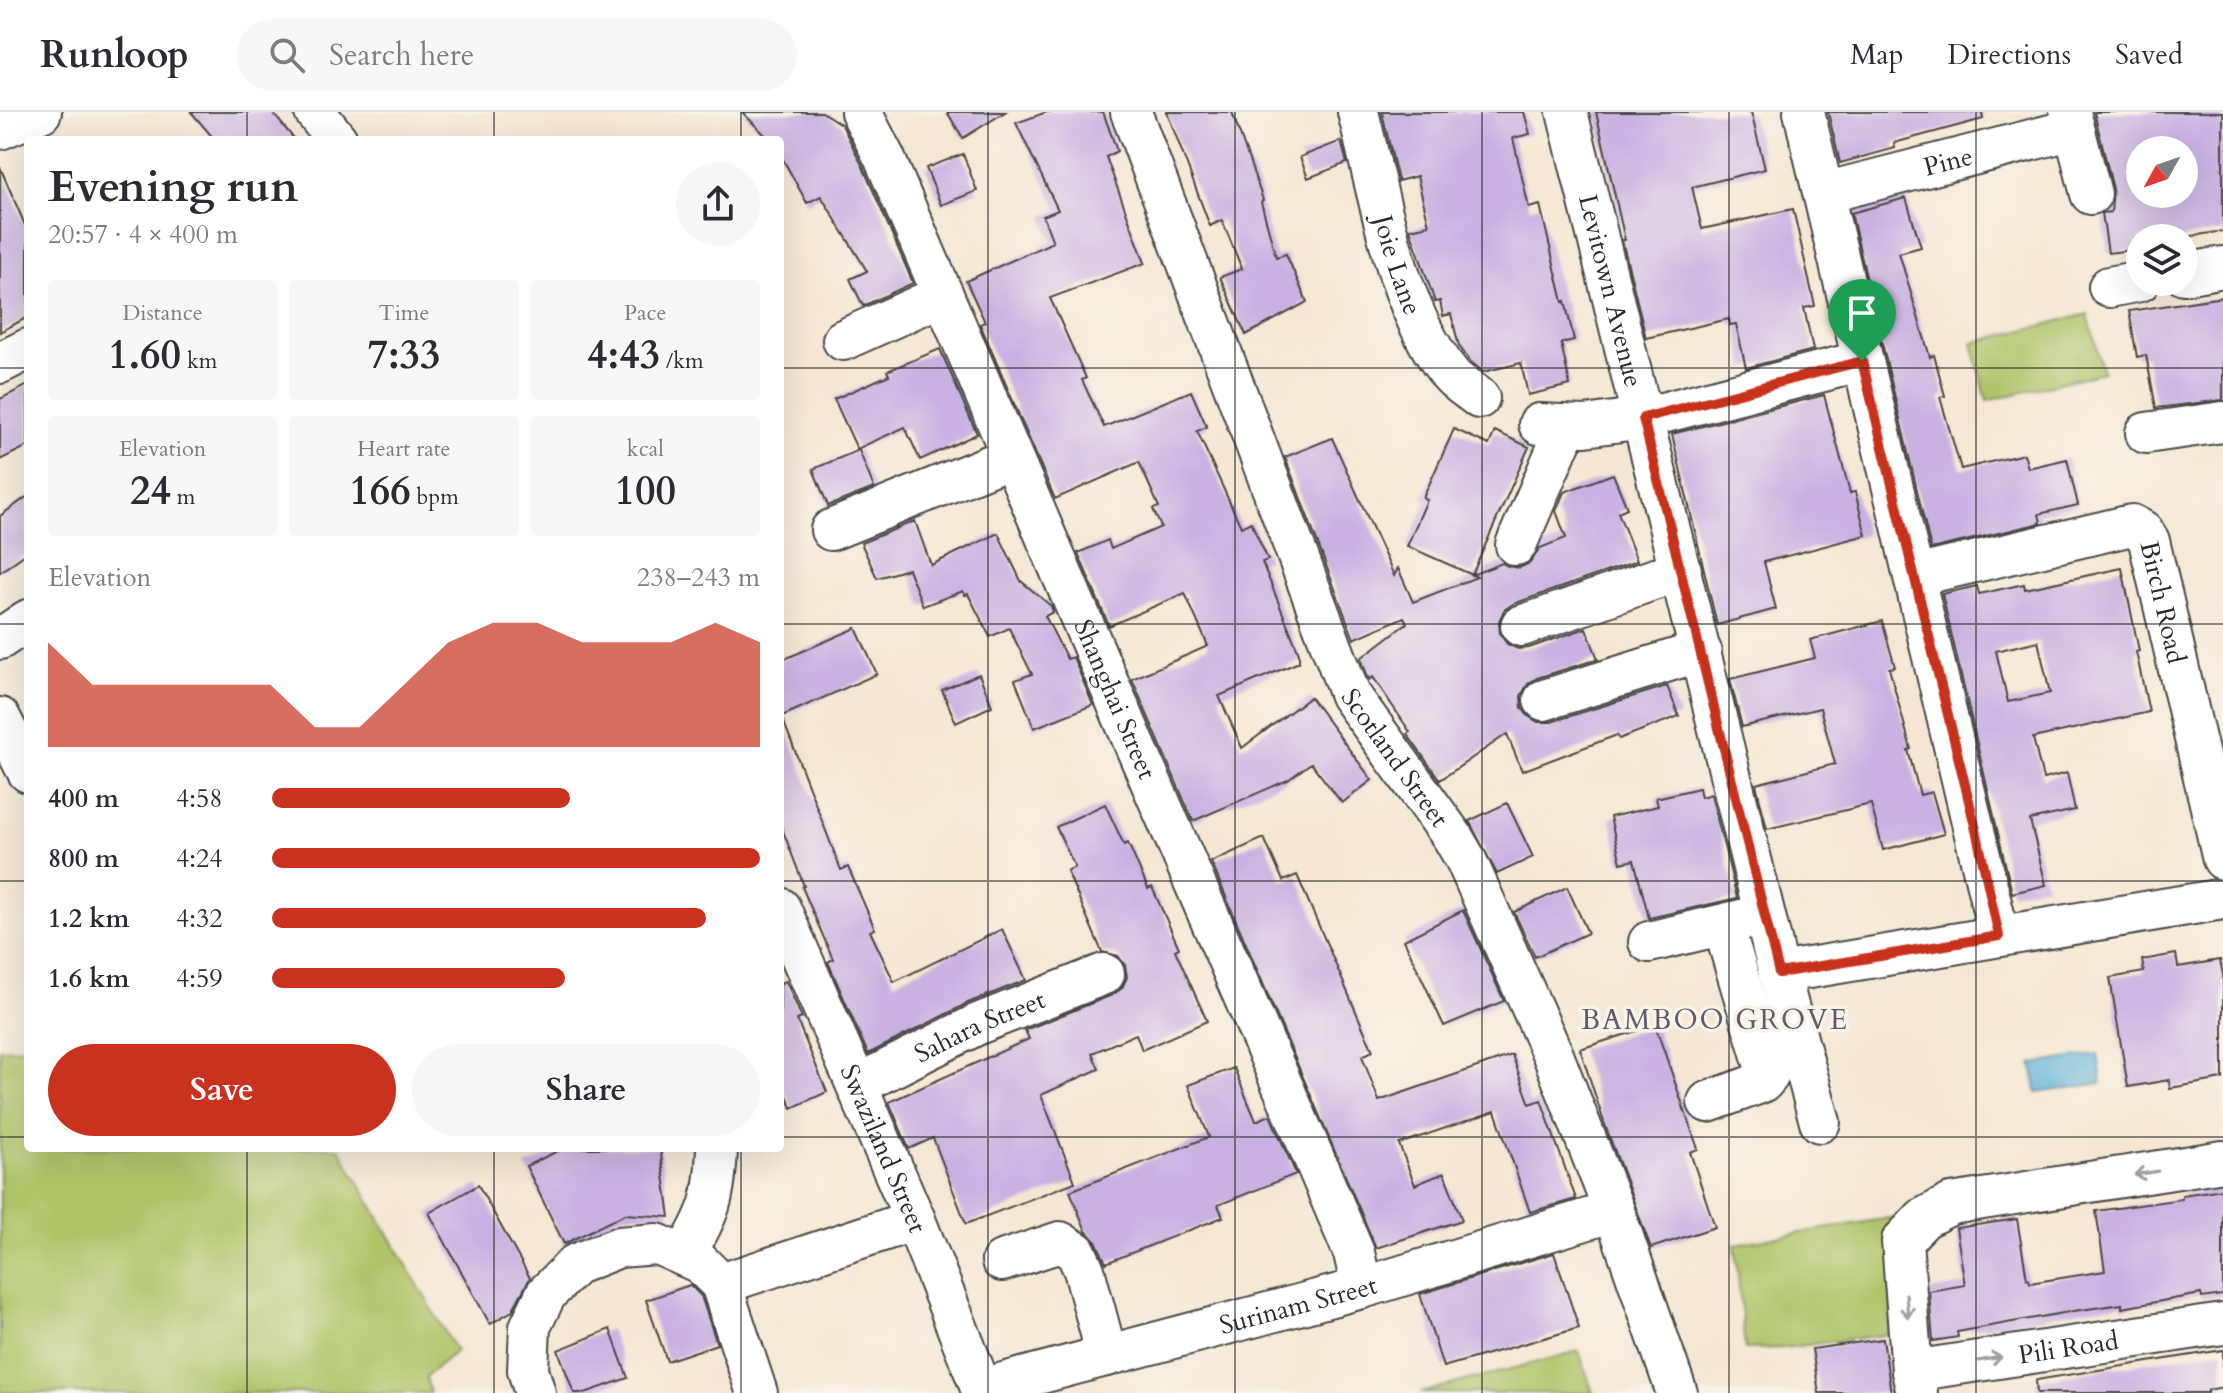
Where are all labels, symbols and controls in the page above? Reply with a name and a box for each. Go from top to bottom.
search box [237,19,797,91]
text: Runloop [40,29,189,81]
icon: search [265,33,309,77]
text: Search here [329,35,474,76]
text: Map [1850,36,1904,74]
text: Directions [1948,36,2071,74]
text: Saved [2115,36,2183,74]
north arrow [2126,136,2198,208]
map controls [2126,136,2198,296]
street label: Pine [1920,138,1976,184]
text: Evening run [48,157,298,217]
button: share [676,162,760,246]
street label: Levitown Avenue [1570,191,1652,391]
street label: Joie Lane [1365,208,1430,320]
text: 20:57 · 4 × 400 m [48,217,238,252]
button: layers [2126,224,2198,296]
pin [1828,279,1896,361]
icon: arrive [1840,291,1884,335]
text: Distance [122,298,203,328]
text: Time [379,298,429,328]
text: Pace [624,298,667,328]
text: 1.60 [108,328,181,383]
text: 7:33 [367,328,441,383]
text: 4:43 [587,328,660,383]
text: km [181,346,217,376]
text: /km [660,346,704,376]
text: Elevation [119,434,206,464]
text: Heart rate [357,434,451,464]
text: kcal [627,434,664,464]
text: 24 [130,464,171,519]
text: 166 [349,464,411,519]
text: 100 [615,464,676,519]
text: m [171,482,195,512]
text: bpm [411,482,459,512]
street label: Birch Road [2132,538,2194,667]
text: Elevation [48,560,151,595]
text: 238–243 m [637,560,760,595]
street label: Shanghai Street [1066,614,1165,784]
street label: Scotland Street [1333,681,1457,834]
text: 400 m [48,781,119,816]
text: 4:58 [176,781,223,816]
text: 800 m [48,841,119,876]
text: 4:24 [176,841,223,876]
text: 1.2 km [48,901,129,936]
text: 4:32 [176,901,223,936]
text: 1.6 km [48,961,129,996]
text: 4:59 [176,961,223,996]
street label: Sahara Street [908,982,1050,1071]
district label: BAMBOO GROVE [1581,1001,1849,1039]
button: Save [48,1044,396,1136]
button: Share [412,1044,760,1136]
street label: Swaziland Street [832,1059,936,1238]
one-way arrow [2134,1166,2159,1181]
street label: Surinam Street [1215,1267,1381,1343]
one-way arrow [1900,1292,1915,1319]
street label: Pili Road [2016,1323,2121,1372]
one-way arrow [1976,1351,2002,1366]

